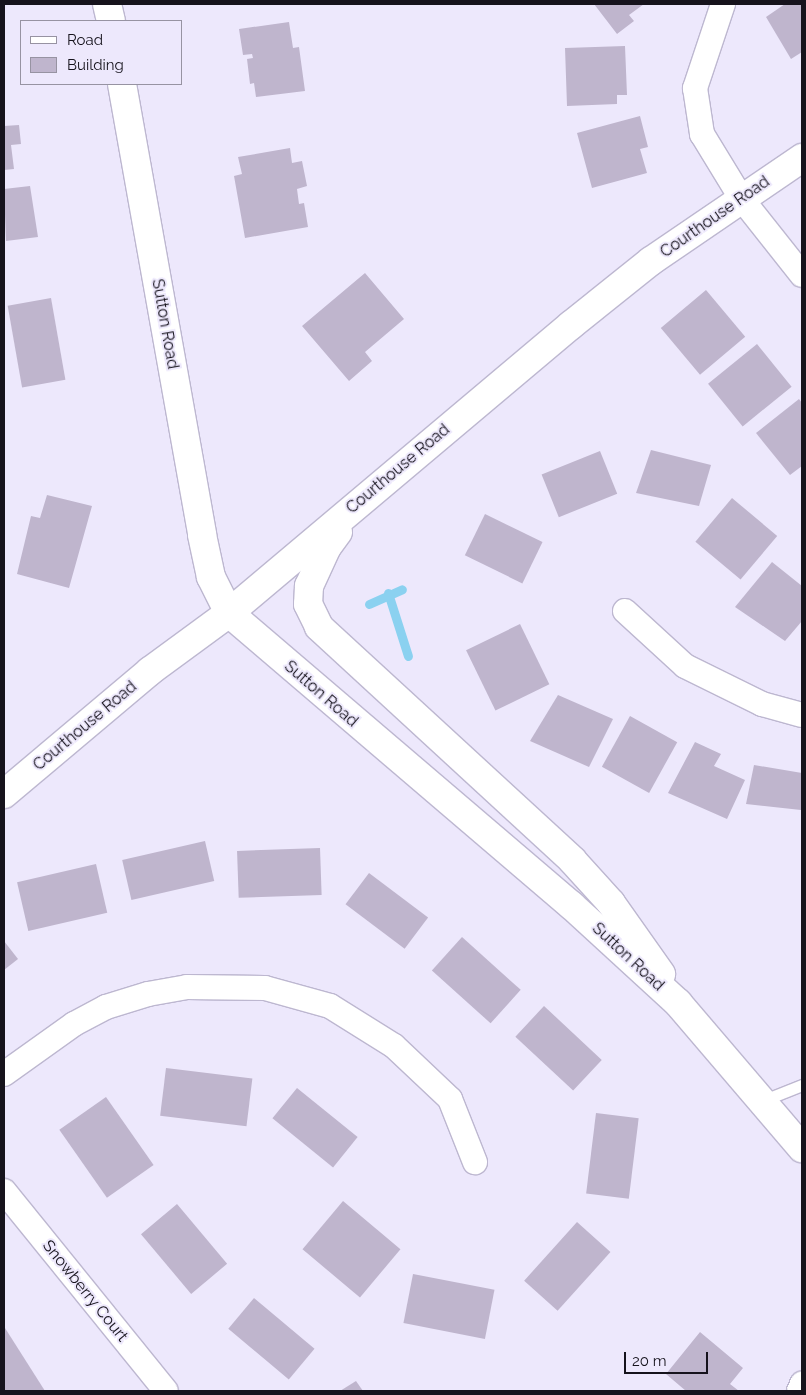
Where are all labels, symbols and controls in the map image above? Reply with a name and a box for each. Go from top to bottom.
legend [20,20,182,85]
text: Road [67,31,103,49]
text: Building [67,56,124,74]
street label: Courthouse Road [657,172,773,262]
street label: Sutton Road [148,277,182,371]
street label: Courthouse Road [342,420,454,518]
street label: Sutton Road [280,657,362,731]
street label: Courthouse Road [29,677,141,775]
street label: Sutton Road [588,919,668,995]
street label: Snowberry Court [38,1236,132,1346]
scale bar [626,1342,710,1374]
text: 20 m [632,1352,667,1370]

